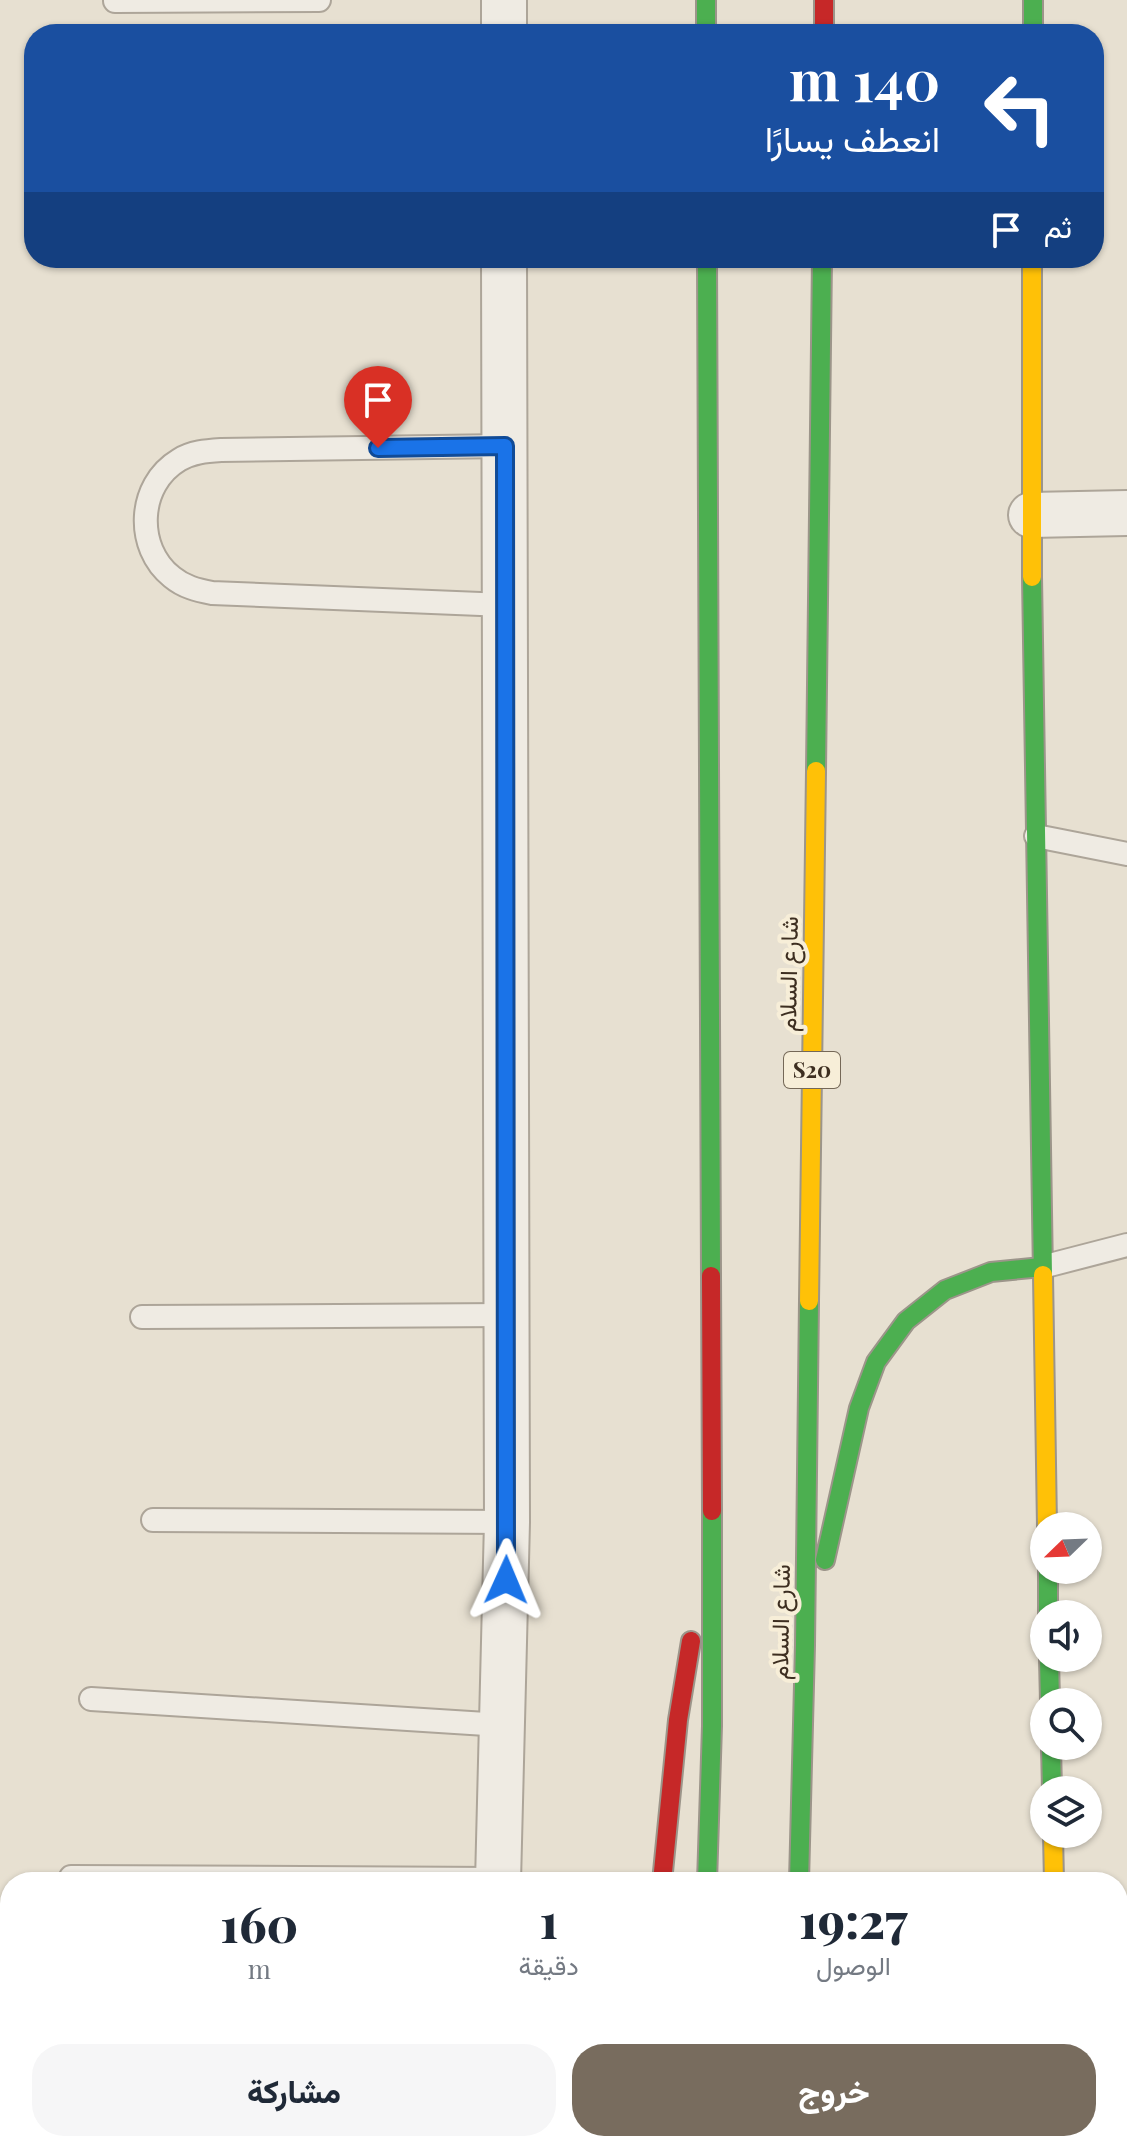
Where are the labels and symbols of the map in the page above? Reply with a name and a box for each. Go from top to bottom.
pin [344,366,412,448]
street label: شارع السلام [770,916,806,1032]
road number: S20 [784,1052,840,1088]
north arrow [1030,1512,1102,1584]
position arrow [464,1538,548,1622]
street label: شارع السلام [762,1564,798,1680]

